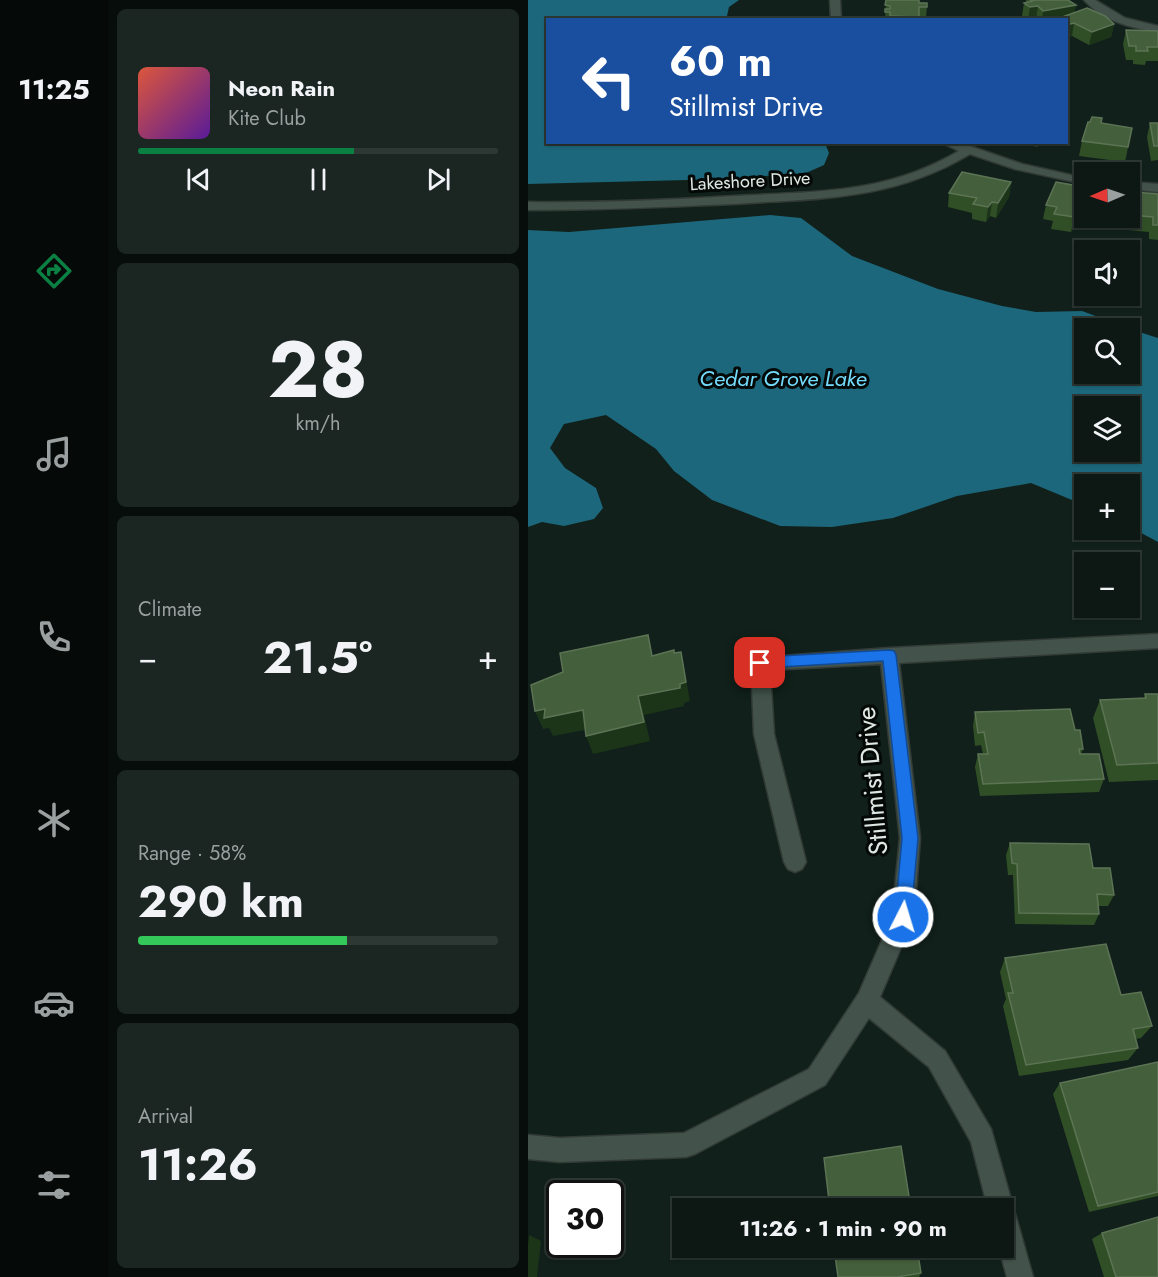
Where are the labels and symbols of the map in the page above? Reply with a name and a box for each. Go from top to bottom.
north arrow [1074,162,1140,228]
street label: Lakeshore Drive [689,165,811,197]
water label: Cedar Grove Lake [699,362,867,394]
pin [734,637,785,688]
street label: Stillmist Drive [847,705,897,857]
position arrow [871,885,935,949]
speed limit sign: 30 [546,1180,624,1258]

